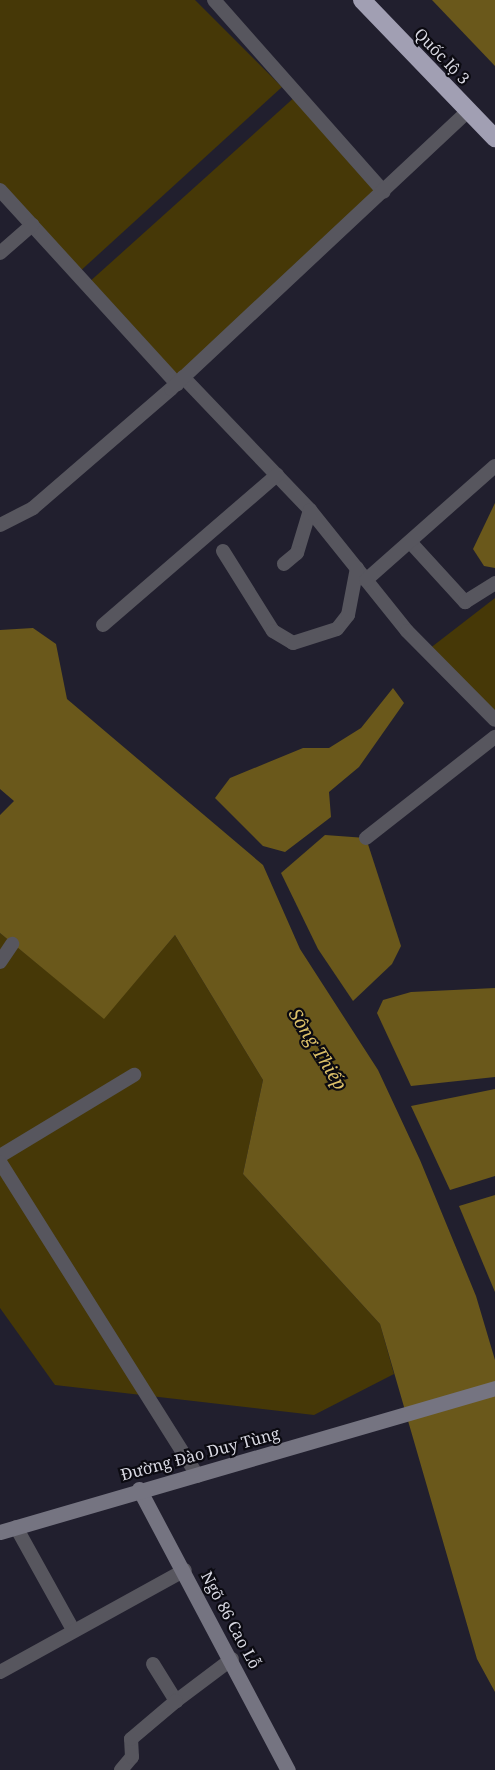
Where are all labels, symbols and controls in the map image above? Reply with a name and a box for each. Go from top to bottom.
street label: Quốc lộ 3 [411,24,473,88]
water label: Sông Thiếp [284,1004,352,1094]
street label: Đường Đào Duy Tùng [119,1424,281,1484]
street label: Ngõ 86 Cao Lỗ [197,1568,265,1672]

